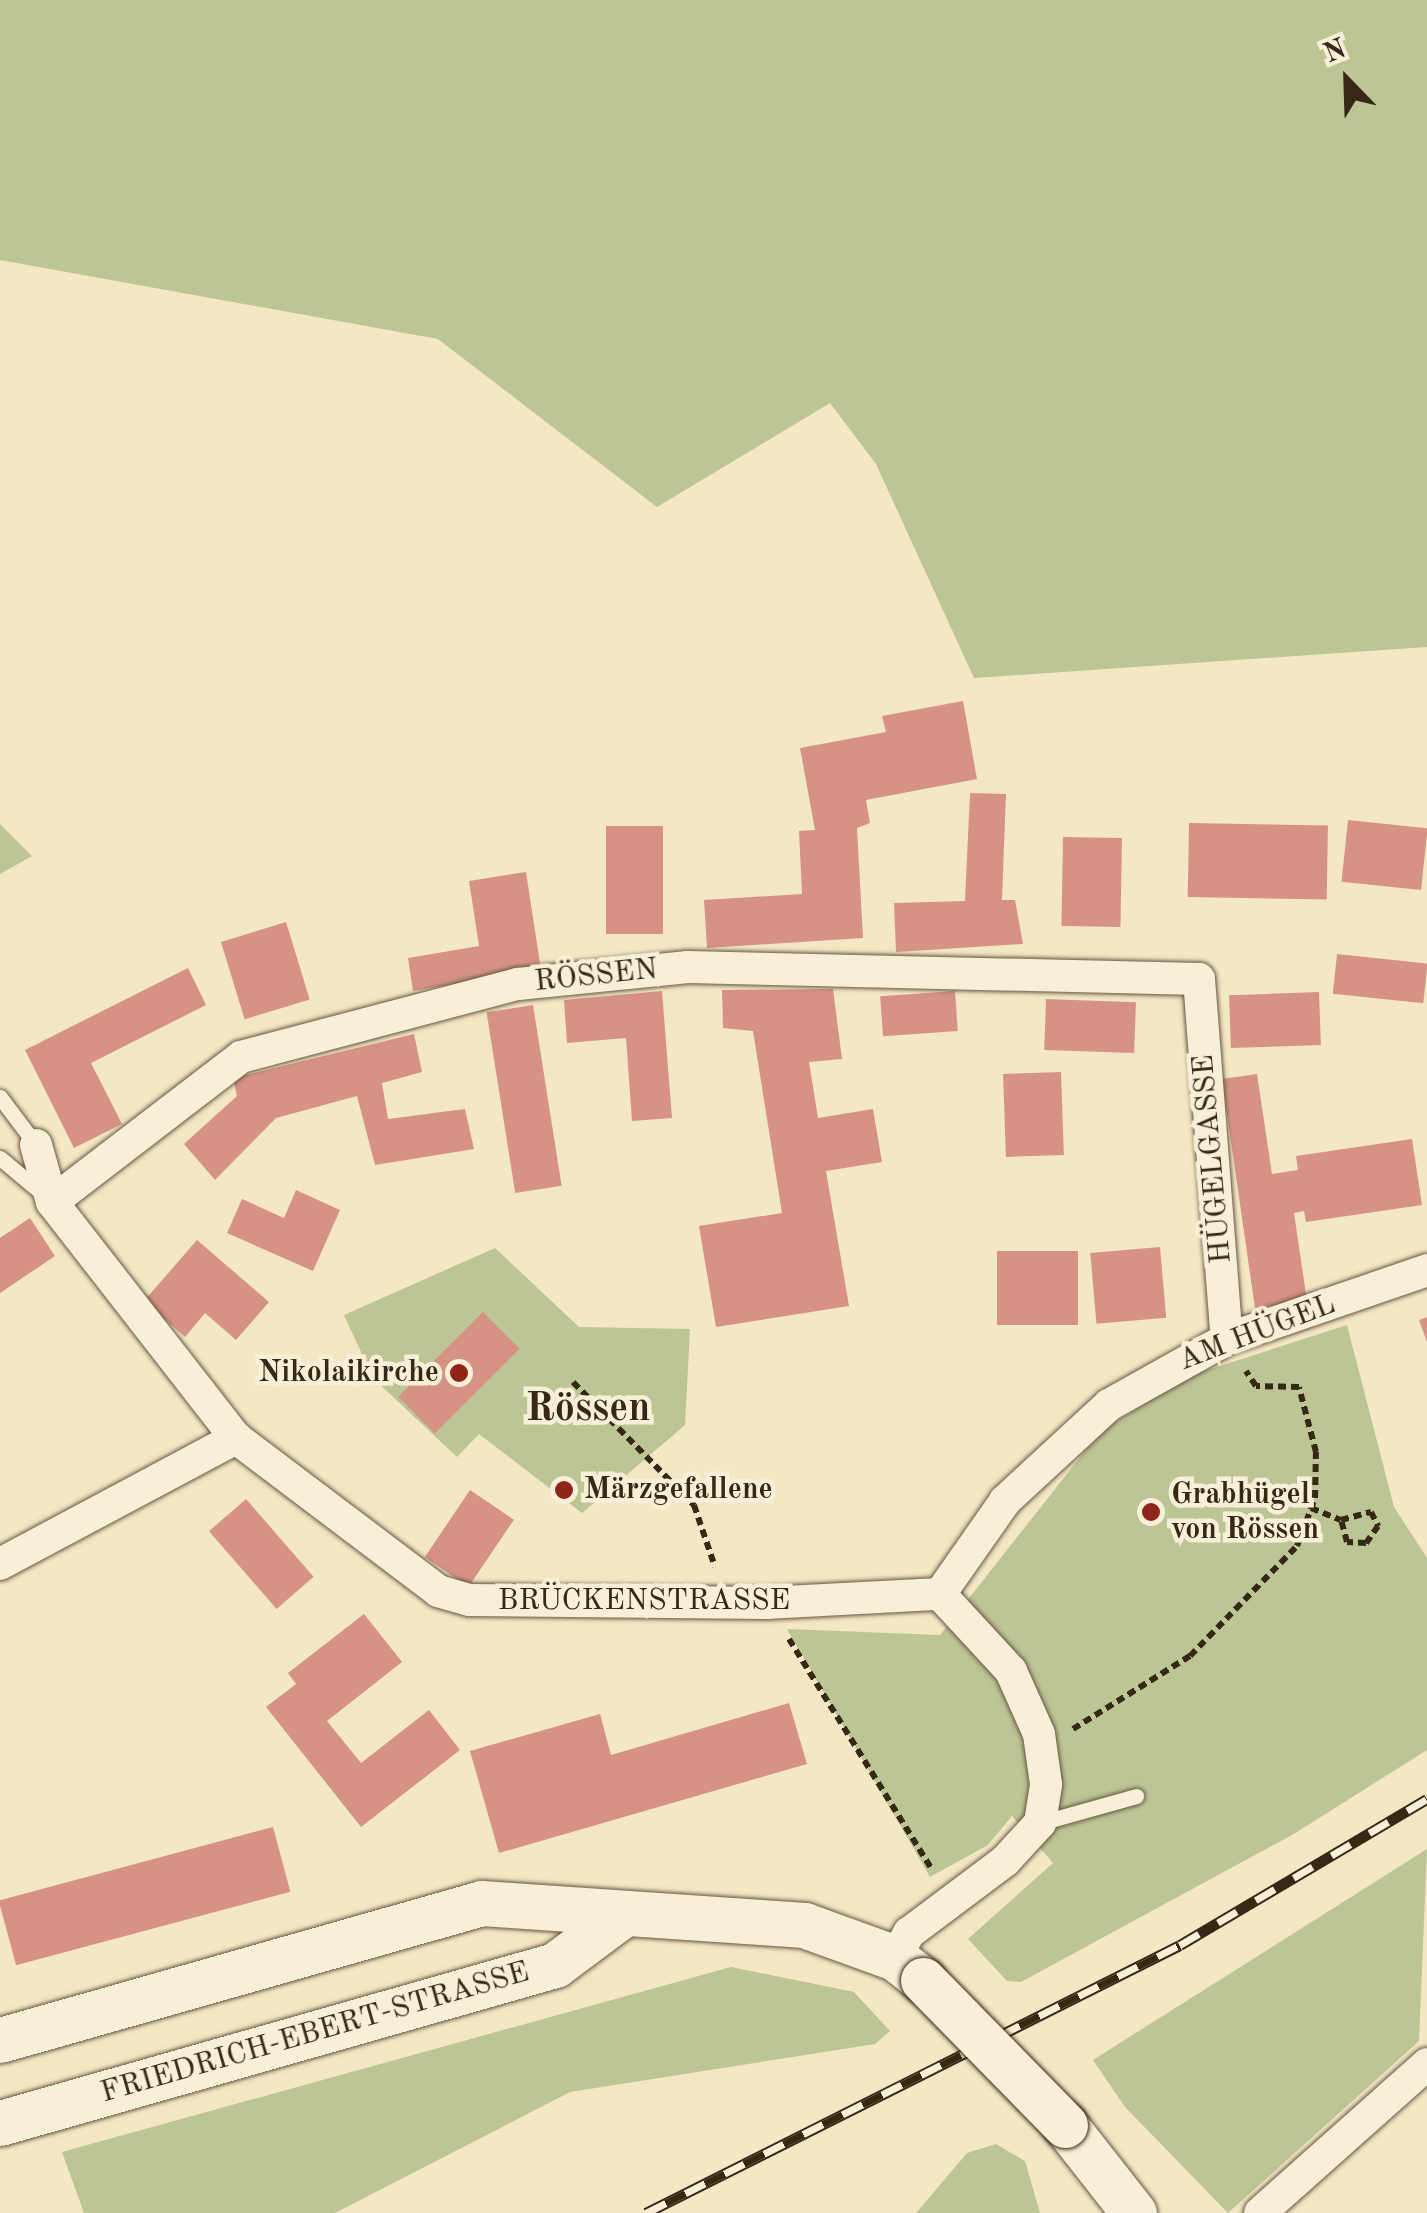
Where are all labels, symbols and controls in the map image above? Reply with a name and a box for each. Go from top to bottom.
north arrow [1297,30,1397,130]
text: N [1320,35,1351,69]
street label: RÖSSEN [533,952,659,1000]
street label: HÜGELGASSE [1186,1053,1240,1265]
street label: AM HÜGEL [1174,1287,1340,1379]
place label: Nikolaikirche [258,1355,439,1391]
marker: Nikolaikirche [448,1362,470,1384]
district label: Rössen [526,1386,650,1434]
place label: Märzgefallene [584,1472,773,1508]
place label: Grabhügel von Rössen [1171,1477,1319,1548]
marker: Märzgefallene [553,1479,575,1501]
marker: Grabhügel von Rössen [1140,1501,1162,1523]
street label: BRÜCKENSTRASSE [498,1583,790,1619]
street label: FRIEDRICH-EBERT-STRASSE [97,1954,533,2112]

